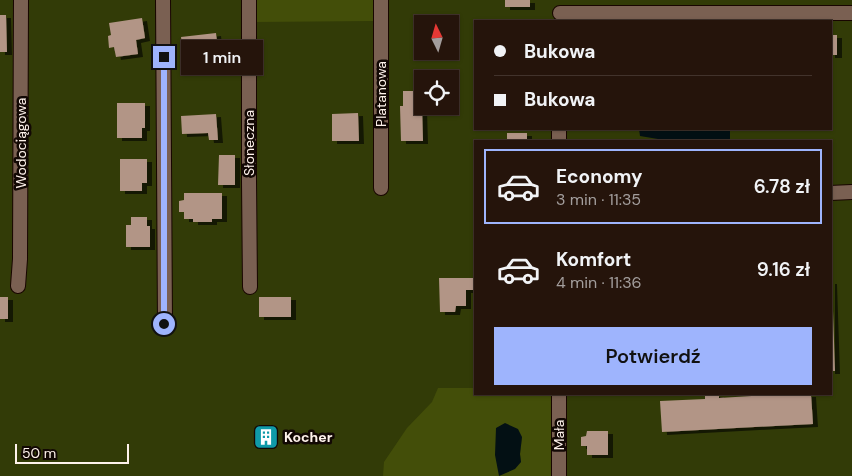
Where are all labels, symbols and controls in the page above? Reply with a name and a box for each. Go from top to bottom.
north arrow [414,15,459,60]
map controls [414,15,459,115]
text: Bukowa [524,39,596,64]
callout: 1 min [182,40,264,74]
route end [153,46,175,68]
text: 1 min [203,47,241,68]
street label: Platanowa [372,61,390,127]
button: locate [414,70,459,115]
text: Bukowa [524,87,596,112]
street label: Wodociągowa [12,98,30,188]
street label: Słoneczna [240,110,258,176]
icon: car [496,164,541,209]
text: Economy [556,164,643,189]
text: 6.78 zł [754,174,810,199]
text: 3 min · 11:35 [556,189,641,210]
icon: car [496,247,541,292]
text: Komfort [556,247,631,272]
text: 9.16 zł [757,257,810,282]
text: 4 min · 11:36 [556,272,642,293]
route start [153,313,175,335]
button: Potwierdź [494,327,812,385]
street label: Mała [550,420,568,450]
building icon: Kocher [253,424,279,450]
place label: Kocher [284,428,333,446]
scale bar [15,441,129,464]
text: 50 m [22,444,56,462]

